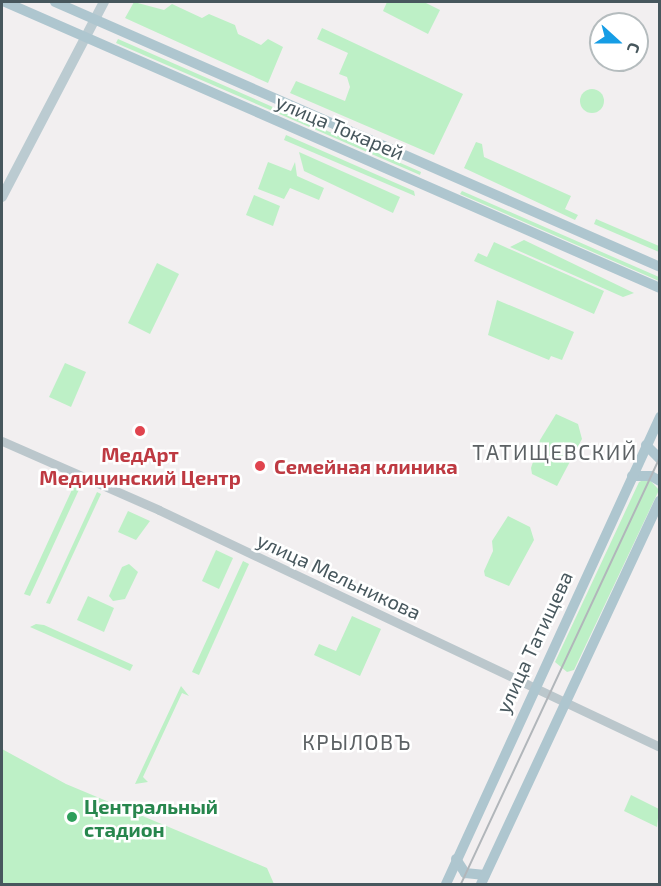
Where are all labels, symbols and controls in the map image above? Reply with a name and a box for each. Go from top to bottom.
north arrow [589,12,649,72]
text: С [624,40,645,56]
street label: улица Токарей [272,89,408,165]
marker: МедАрт Медицинский Центр [131,422,149,440]
district label: ТАТИЩЕВСКИЙ [472,439,638,465]
place label: МедАрт Медицинский Центр [39,442,241,489]
place label: Семейная клиника [274,454,458,478]
marker: Семейная клиника [251,457,269,475]
street label: улица Мельникова [253,528,425,624]
street label: улица Татищева [491,567,577,717]
district label: КРЫЛОВЪ [302,729,412,755]
place label: Центральный стадион [84,794,218,841]
marker: Центральный стадион [65,810,79,824]

